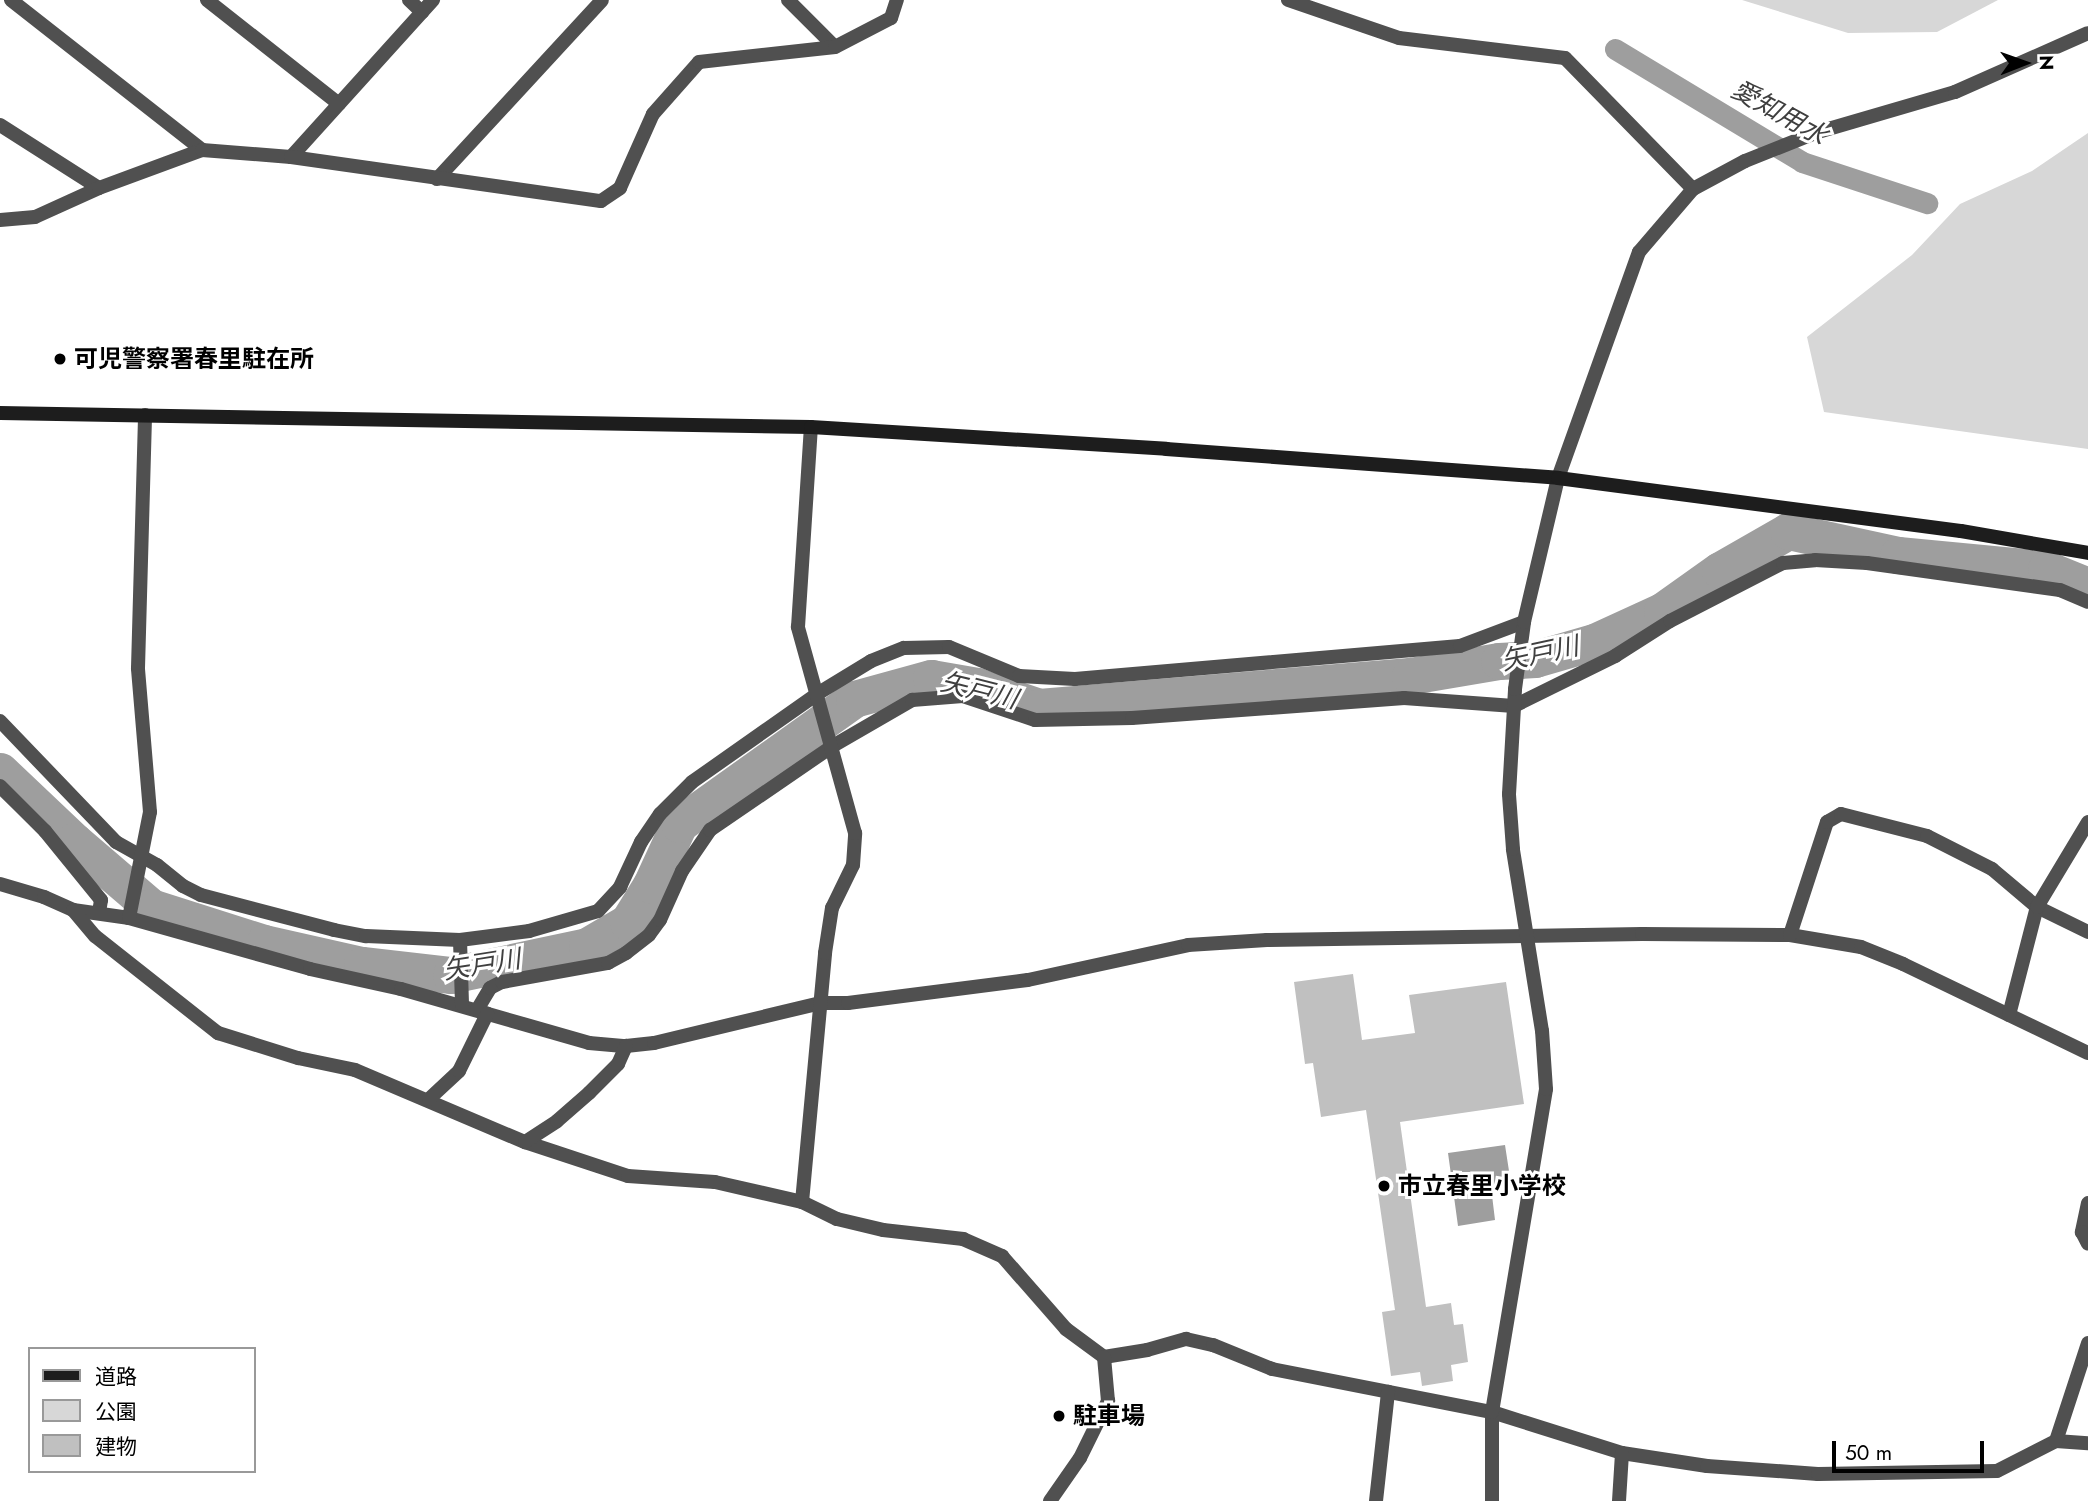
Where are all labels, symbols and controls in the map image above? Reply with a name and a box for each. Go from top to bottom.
north arrow [1990,28,2060,98]
text: N [2033,55,2060,70]
water label: 愛知用水 [1726,74,1832,152]
place label: 可児警察署春里駐在所 [74,345,314,373]
marker: 可児警察署春里駐在所 [52,351,68,367]
water label: 矢戸川 [1499,631,1581,677]
water label: 矢戸川 [937,666,1021,716]
water label: 矢戸川 [441,943,523,987]
place label: 市立春里小学校 [1398,1172,1566,1200]
marker: 市立春里小学校 [1376,1178,1392,1194]
legend [28,1347,256,1473]
text: 道路 [95,1362,137,1392]
text: 公園 [95,1397,137,1427]
place label: 駐車場 [1073,1402,1145,1430]
marker: 駐車場 [1051,1408,1067,1424]
scale bar [1836,1428,1988,1472]
text: 建物 [95,1432,137,1462]
text: 50 m [1845,1438,1892,1468]

